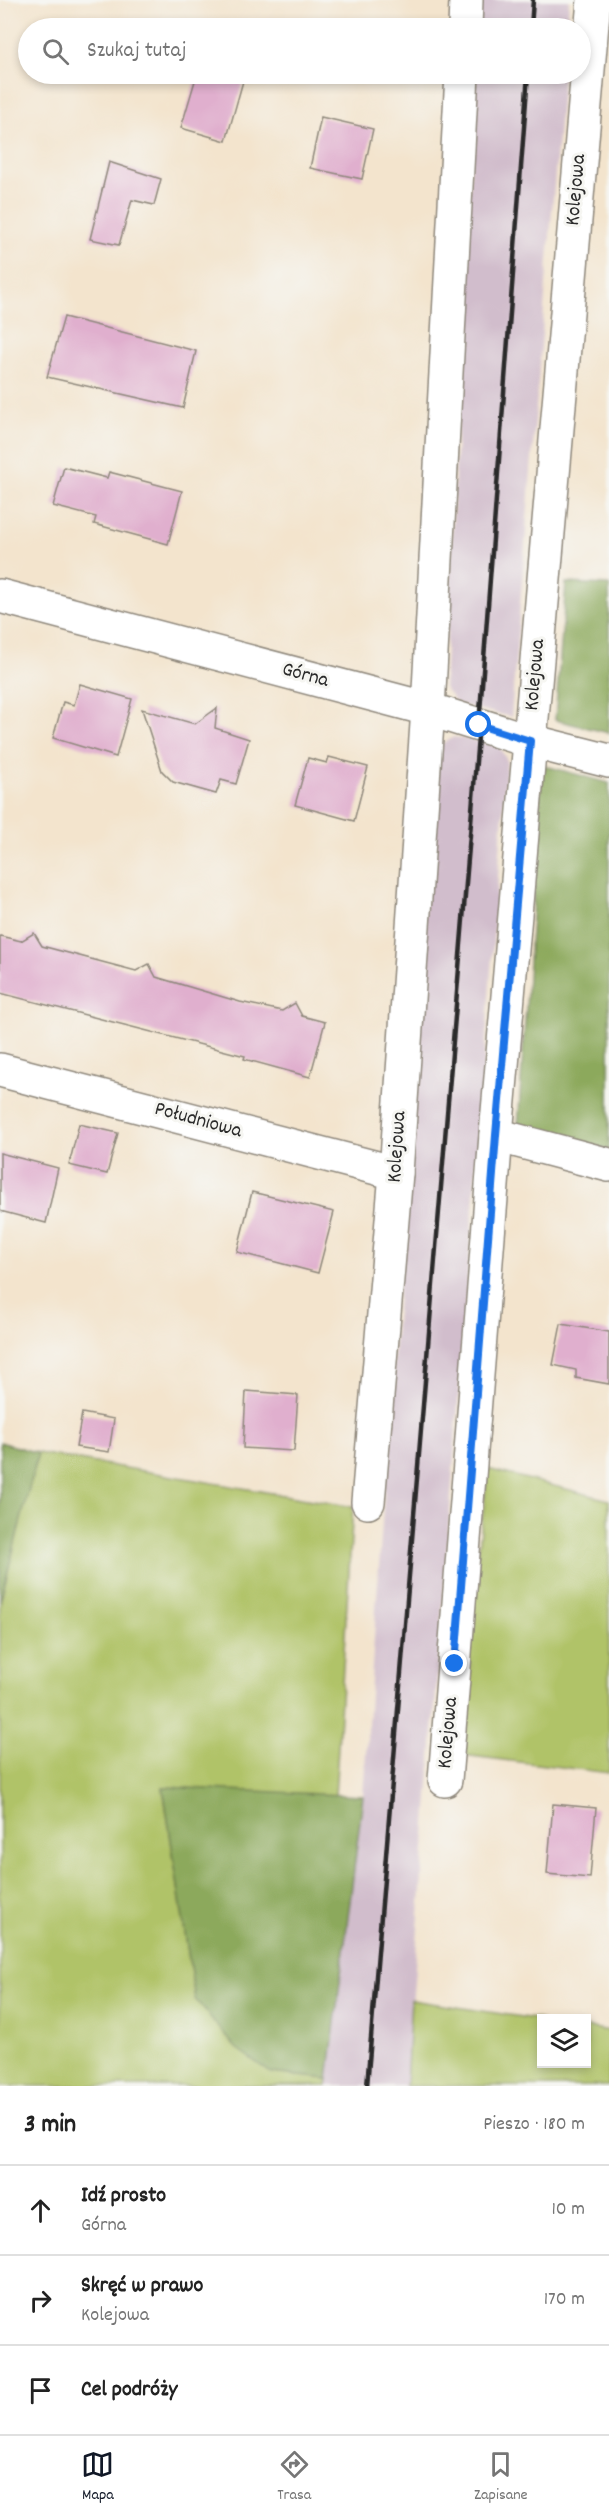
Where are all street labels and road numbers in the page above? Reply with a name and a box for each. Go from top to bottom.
street label: Kolejowa [559,152,595,227]
street label: Kolejowa [518,637,554,712]
street label: Górna [278,655,333,697]
street label: Południowa [151,1095,246,1147]
street label: Kolejowa [381,1109,416,1184]
street label: Kolejowa [431,1695,467,1770]

